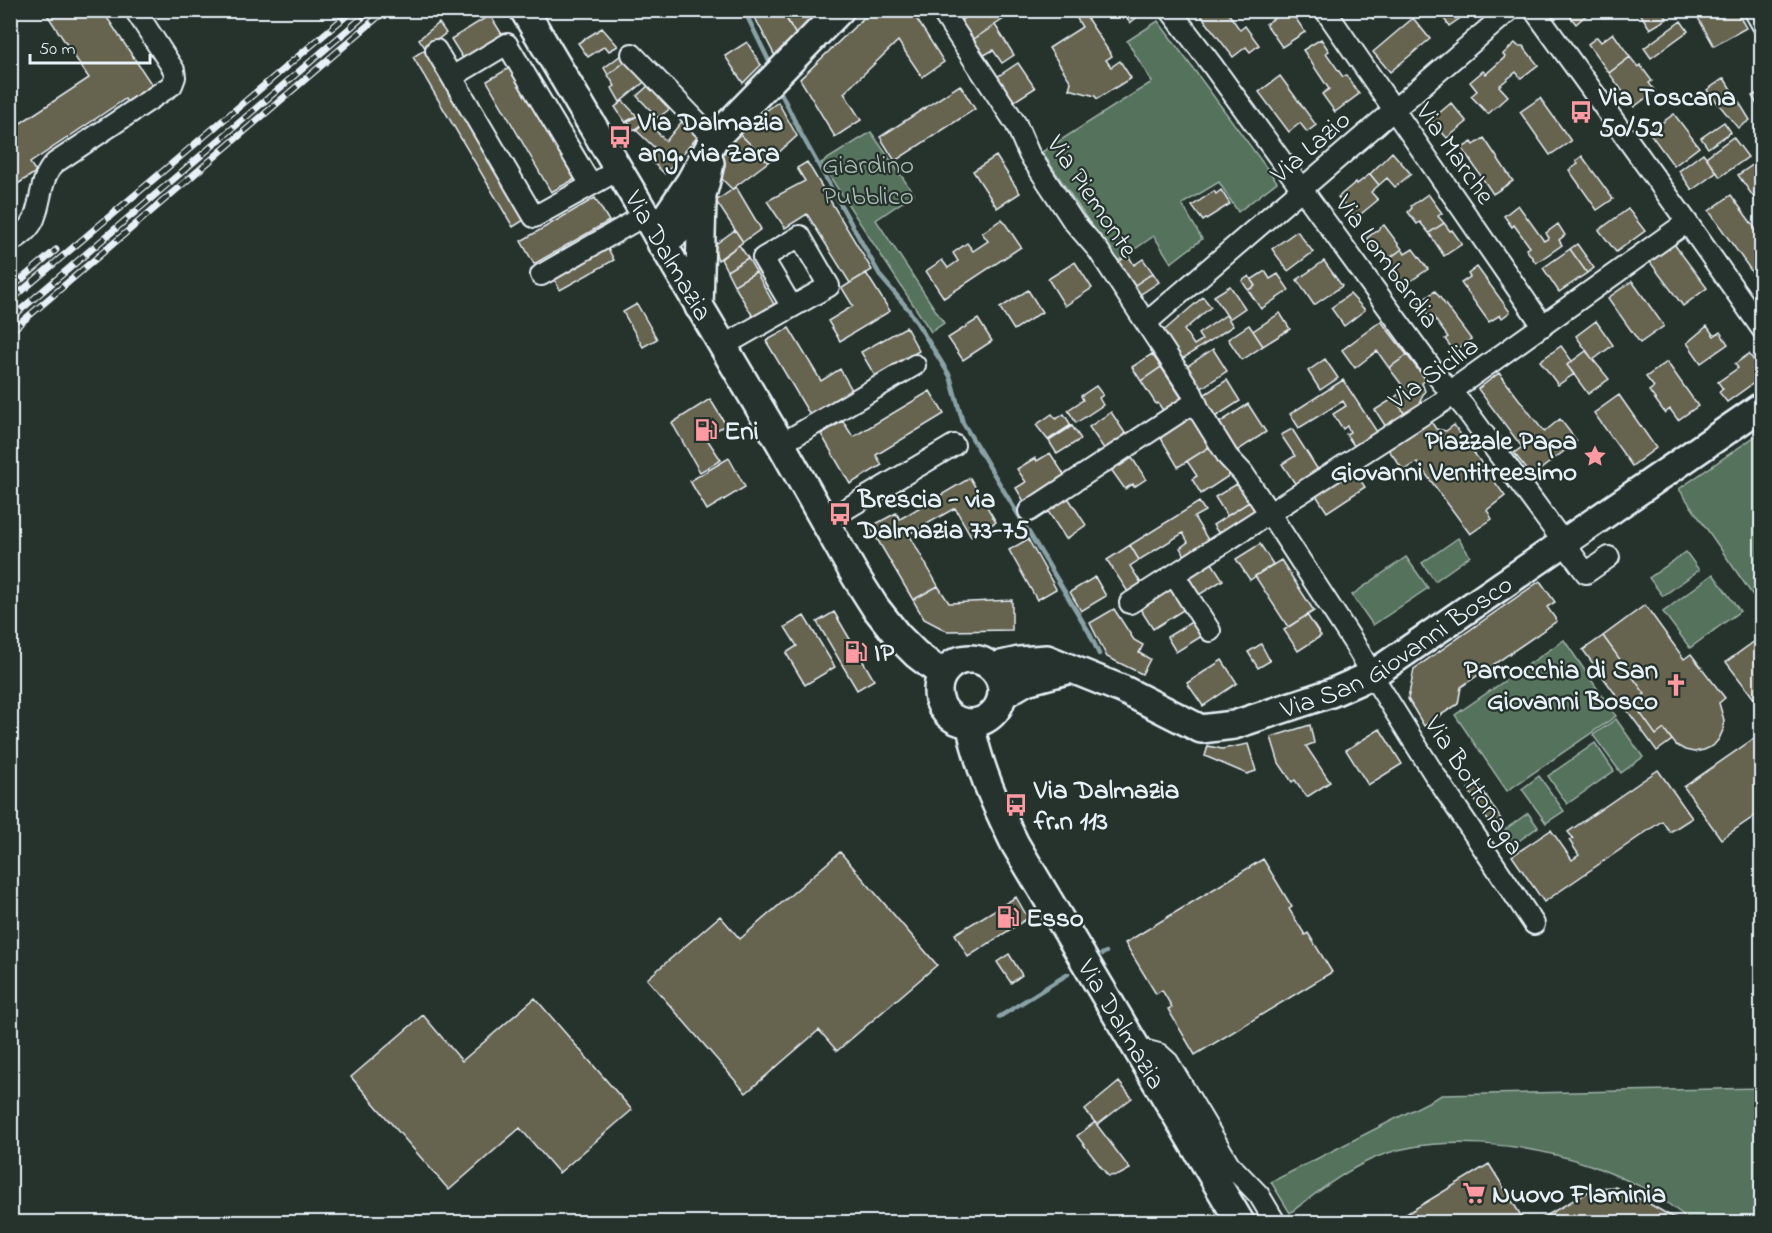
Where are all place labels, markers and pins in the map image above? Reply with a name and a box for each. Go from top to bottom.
place label: Via Toscana 50/52 [1598,79,1736,149]
bus stop icon: Via Toscana 50/52 [1568,99,1594,125]
place label: Via Dalmazia ang. via Zara [637,104,783,175]
bus stop icon: Via Dalmazia ang. via Zara [607,124,633,150]
place label: Eni [724,413,759,452]
fuel station icon: Eni [693,417,719,443]
place label: Piazzale Papa Giovanni Ventitreesimo [1331,423,1577,493]
place icon: Piazzale Papa Giovanni Ventitreesimo [1582,443,1608,469]
place label: Brescia - via Dalmazia 73-75 [856,481,1029,551]
bus stop icon: Brescia - via Dalmazia 73-75 [827,501,853,527]
place label: IP [874,635,894,674]
fuel station icon: IP [843,639,869,665]
place label: Parrocchia di San Giovanni Bosco [1464,652,1658,722]
church icon: Parrocchia di San Giovanni Bosco [1663,672,1689,698]
place label: Via Dalmazia fr.n 113 [1033,772,1179,842]
bus stop icon: Via Dalmazia fr.n 113 [1003,792,1029,818]
place label: Esso [1026,900,1084,939]
fuel station icon: Esso [995,904,1021,930]
place label: Nuovo Flaminia [1492,1176,1666,1215]
supermarket icon: Nuovo Flaminia [1461,1180,1487,1206]

